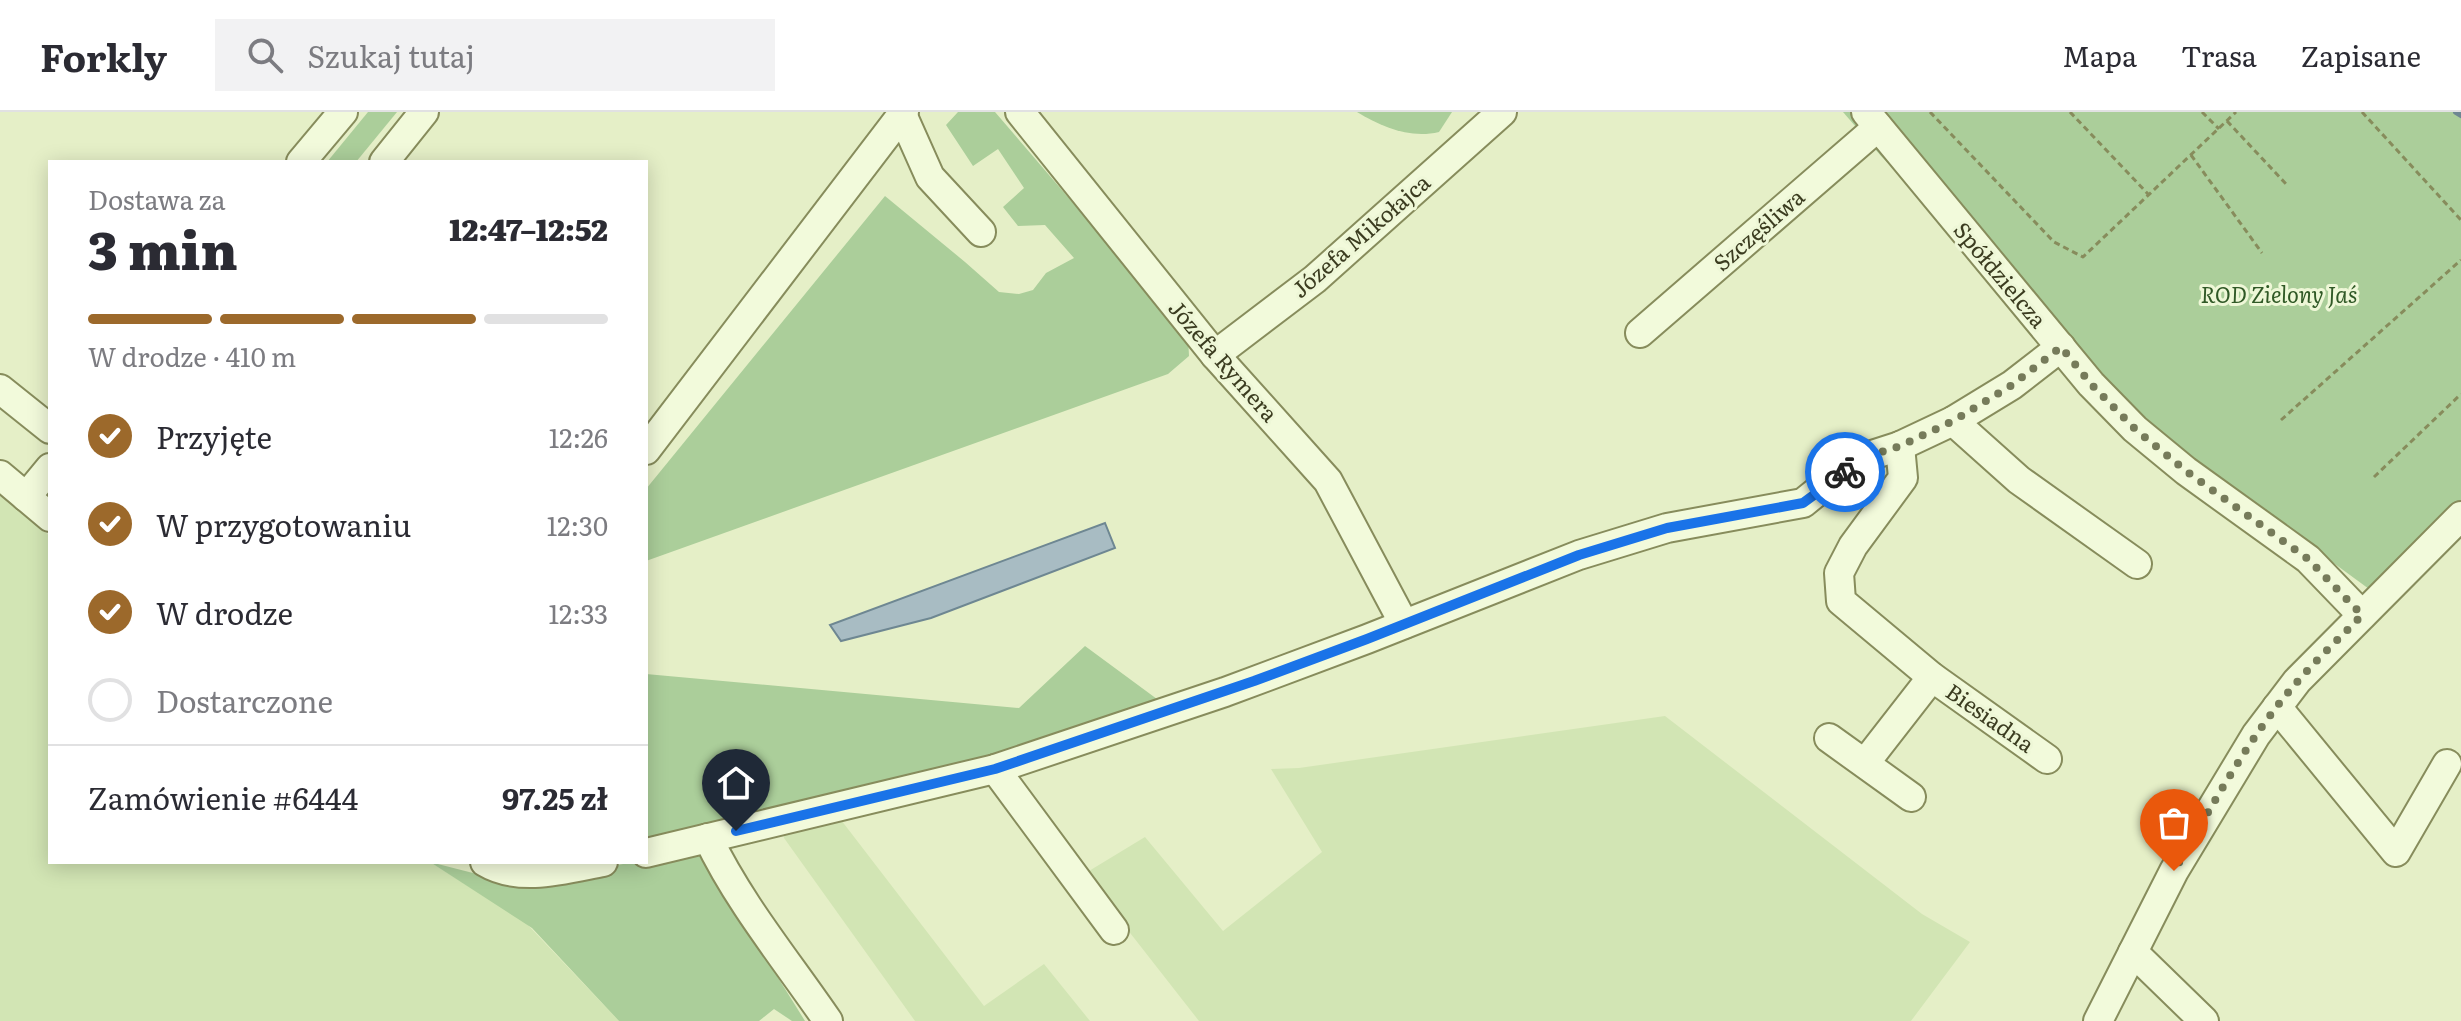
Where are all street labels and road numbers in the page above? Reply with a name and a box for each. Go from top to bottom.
street label: Józefa Mikołajca [1283,165,1437,304]
street label: Szczęśliwa [1705,180,1811,278]
street label: Spółdzielcza [1947,214,2056,334]
street label: Józefa Rymera [1162,292,1287,428]
street label: Biesiadna [1940,674,2042,760]

